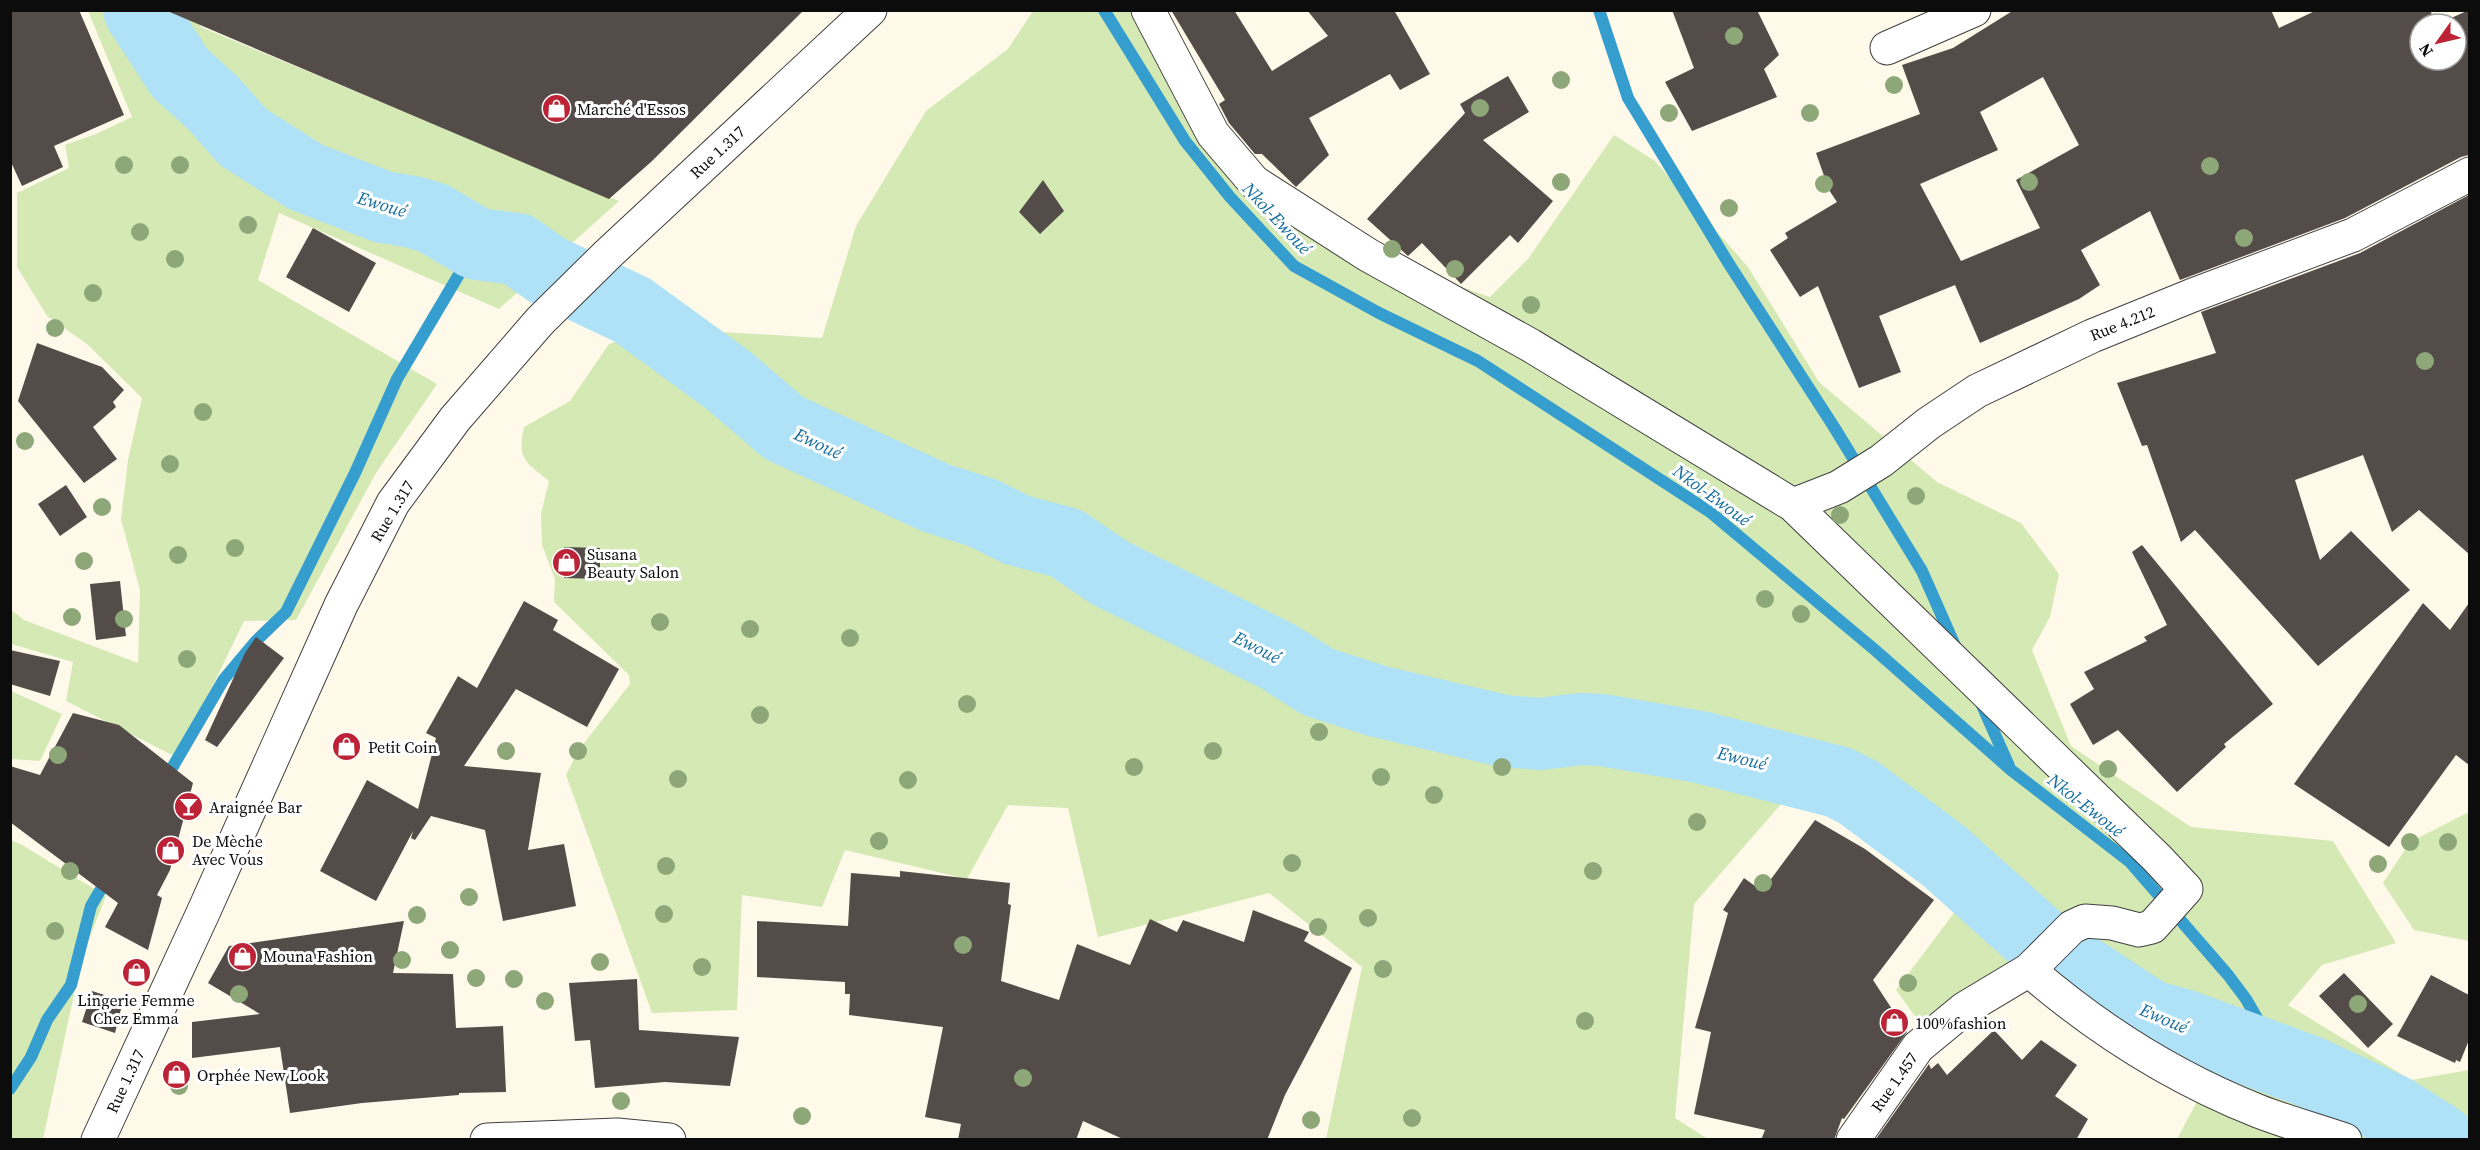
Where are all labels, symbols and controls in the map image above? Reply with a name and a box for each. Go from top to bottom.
north arrow [2408,12,2468,72]
text: N [2413,39,2438,61]
shop icon: Marché d'Essos [540,93,572,125]
place label: Marché d'Essos [577,98,686,120]
street label: Rue 1.317 [685,121,749,183]
water label: Nkol-Ewoué [1236,176,1318,261]
water label: Ewoué [354,184,411,224]
street label: Rue 4.212 [2086,300,2158,346]
water label: Ewoué [789,421,847,466]
water label: Nkol-Ewoué [1667,458,1757,533]
street label: Rue 1.317 [365,476,419,546]
place label: Susana Beauty Salon [587,543,680,583]
shop icon: Susana Beauty Salon [550,547,582,579]
water label: Ewoué [1228,624,1286,670]
shop icon: Petit Coin [331,731,363,763]
place label: Petit Coin [368,736,438,758]
water label: Ewoué [1714,740,1771,777]
water label: Nkol-Ewoué [2042,767,2131,844]
bar icon: Araignée Bar [172,791,204,823]
place label: Araignée Bar [209,796,302,818]
place label: De Mèche Avec Vous [192,830,263,870]
shop icon: De Mèche Avec Vous [155,834,187,866]
shop icon: Mouna Fashion [226,940,258,972]
place label: Mouna Fashion [263,945,373,967]
shop icon: Lingerie Femme Chez Emma [120,956,152,988]
place label: Lingerie Femme Chez Emma [77,989,195,1029]
water label: Ewoué [2135,996,2193,1040]
shop icon: 100%fashion [1878,1007,1910,1039]
place label: 100%fashion [1915,1012,2007,1034]
street label: Rue 1.317 [101,1045,149,1117]
street label: Rue 1.457 [1865,1048,1923,1116]
shop icon: Orphée New Look [160,1059,192,1091]
place label: Orphée New Look [197,1064,325,1086]

